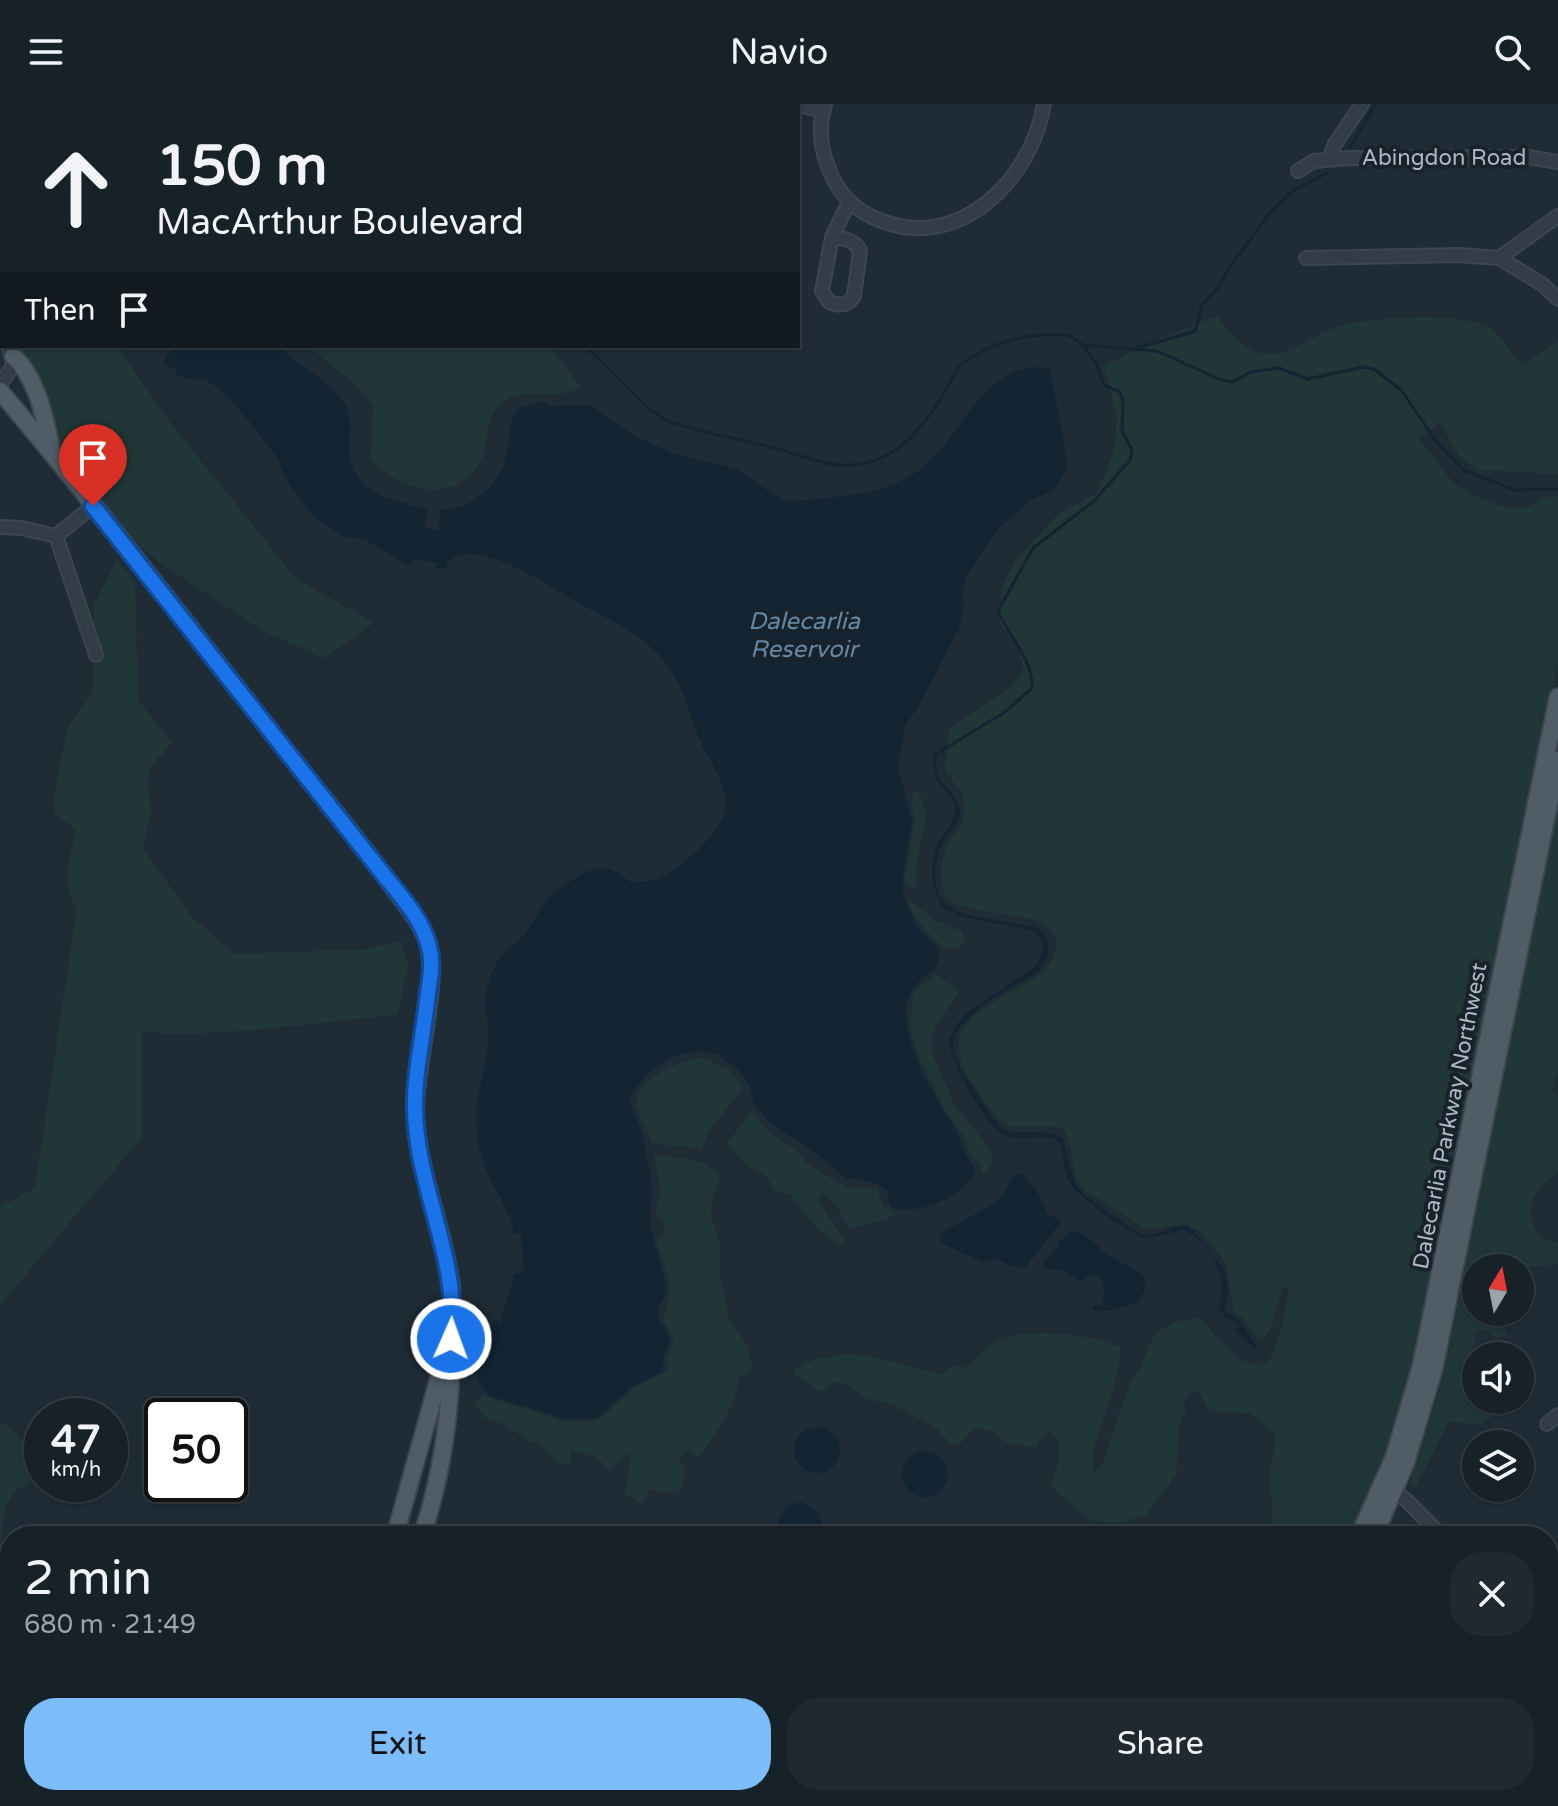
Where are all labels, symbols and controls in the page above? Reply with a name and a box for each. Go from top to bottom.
icon: menu [24,30,68,74]
icon: search [1490,30,1534,74]
text: Navio [730,31,828,74]
text: 150 m [156,133,327,200]
icon: ahead [24,136,128,240]
street label: Abingdon Road [1362,145,1526,171]
text: MacArthur Boulevard [156,201,524,244]
icon: arrive [112,288,156,332]
text: Then [24,292,96,329]
pin [59,424,127,506]
icon: arrive [71,436,115,480]
water label: Dalecarlia Reservoir [748,607,860,664]
street label: Dalecarlia Parkway Northwest [1408,961,1492,1271]
north arrow [1462,1254,1534,1326]
map controls [1462,1254,1534,1502]
position arrow [409,1297,493,1381]
button: sound [1462,1342,1534,1414]
speed limit sign: 50 [144,1398,248,1502]
text: 47 [51,1416,101,1464]
button: layers [1462,1430,1534,1502]
text: km/h [51,1458,101,1482]
text: 2 min [24,1550,152,1608]
button: close [1450,1552,1534,1636]
text: 680 m · 21:49 [24,1609,196,1640]
button: Exit [24,1698,771,1790]
button: Share [787,1698,1534,1790]

